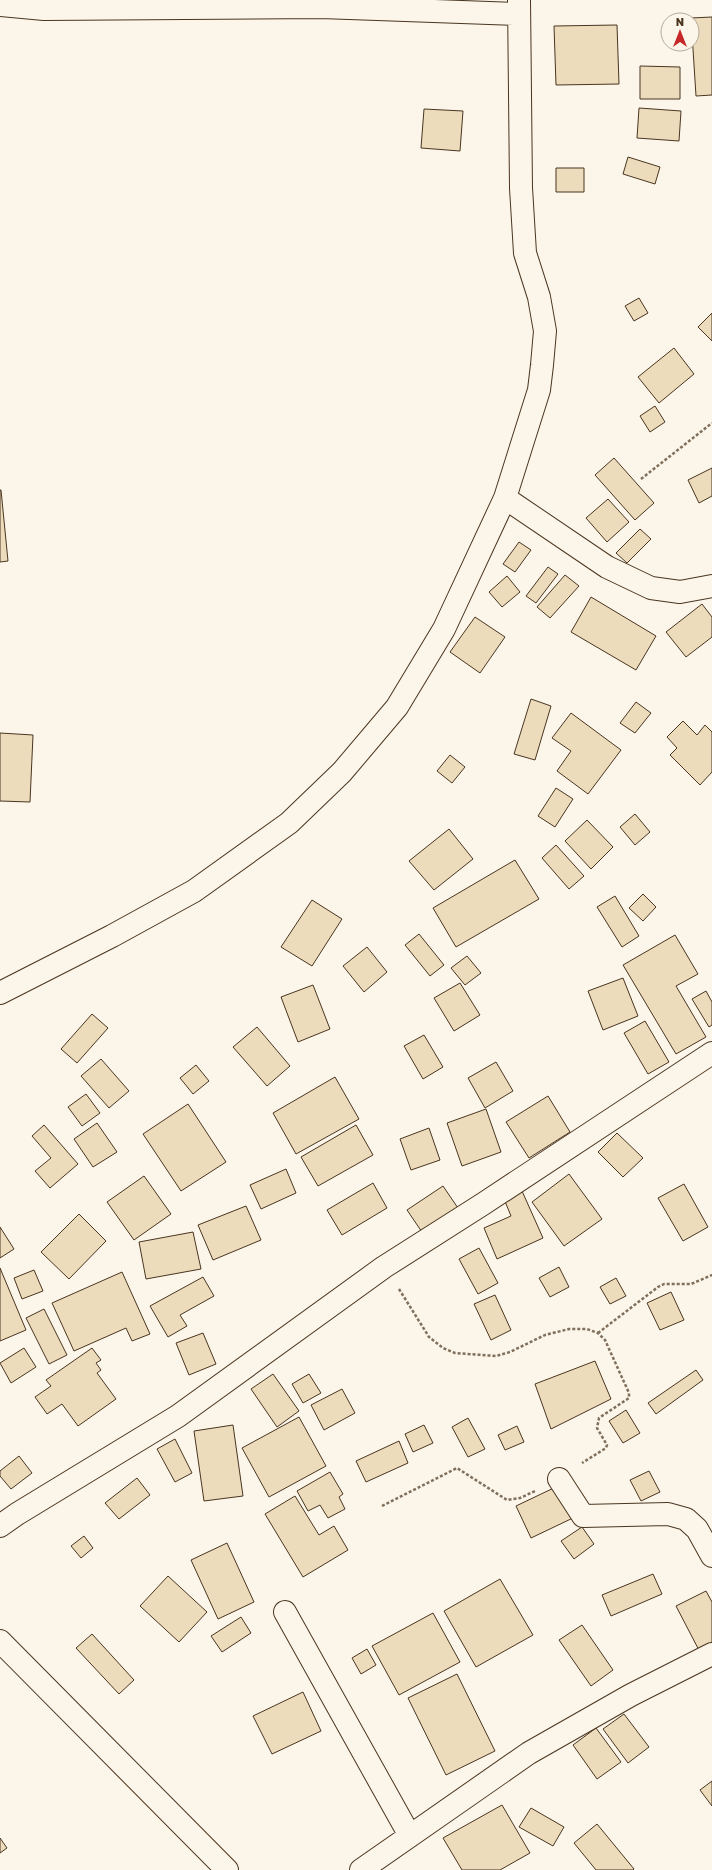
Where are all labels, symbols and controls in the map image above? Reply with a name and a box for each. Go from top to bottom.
north arrow [660,12,700,52]
text: N [676,15,684,28]

